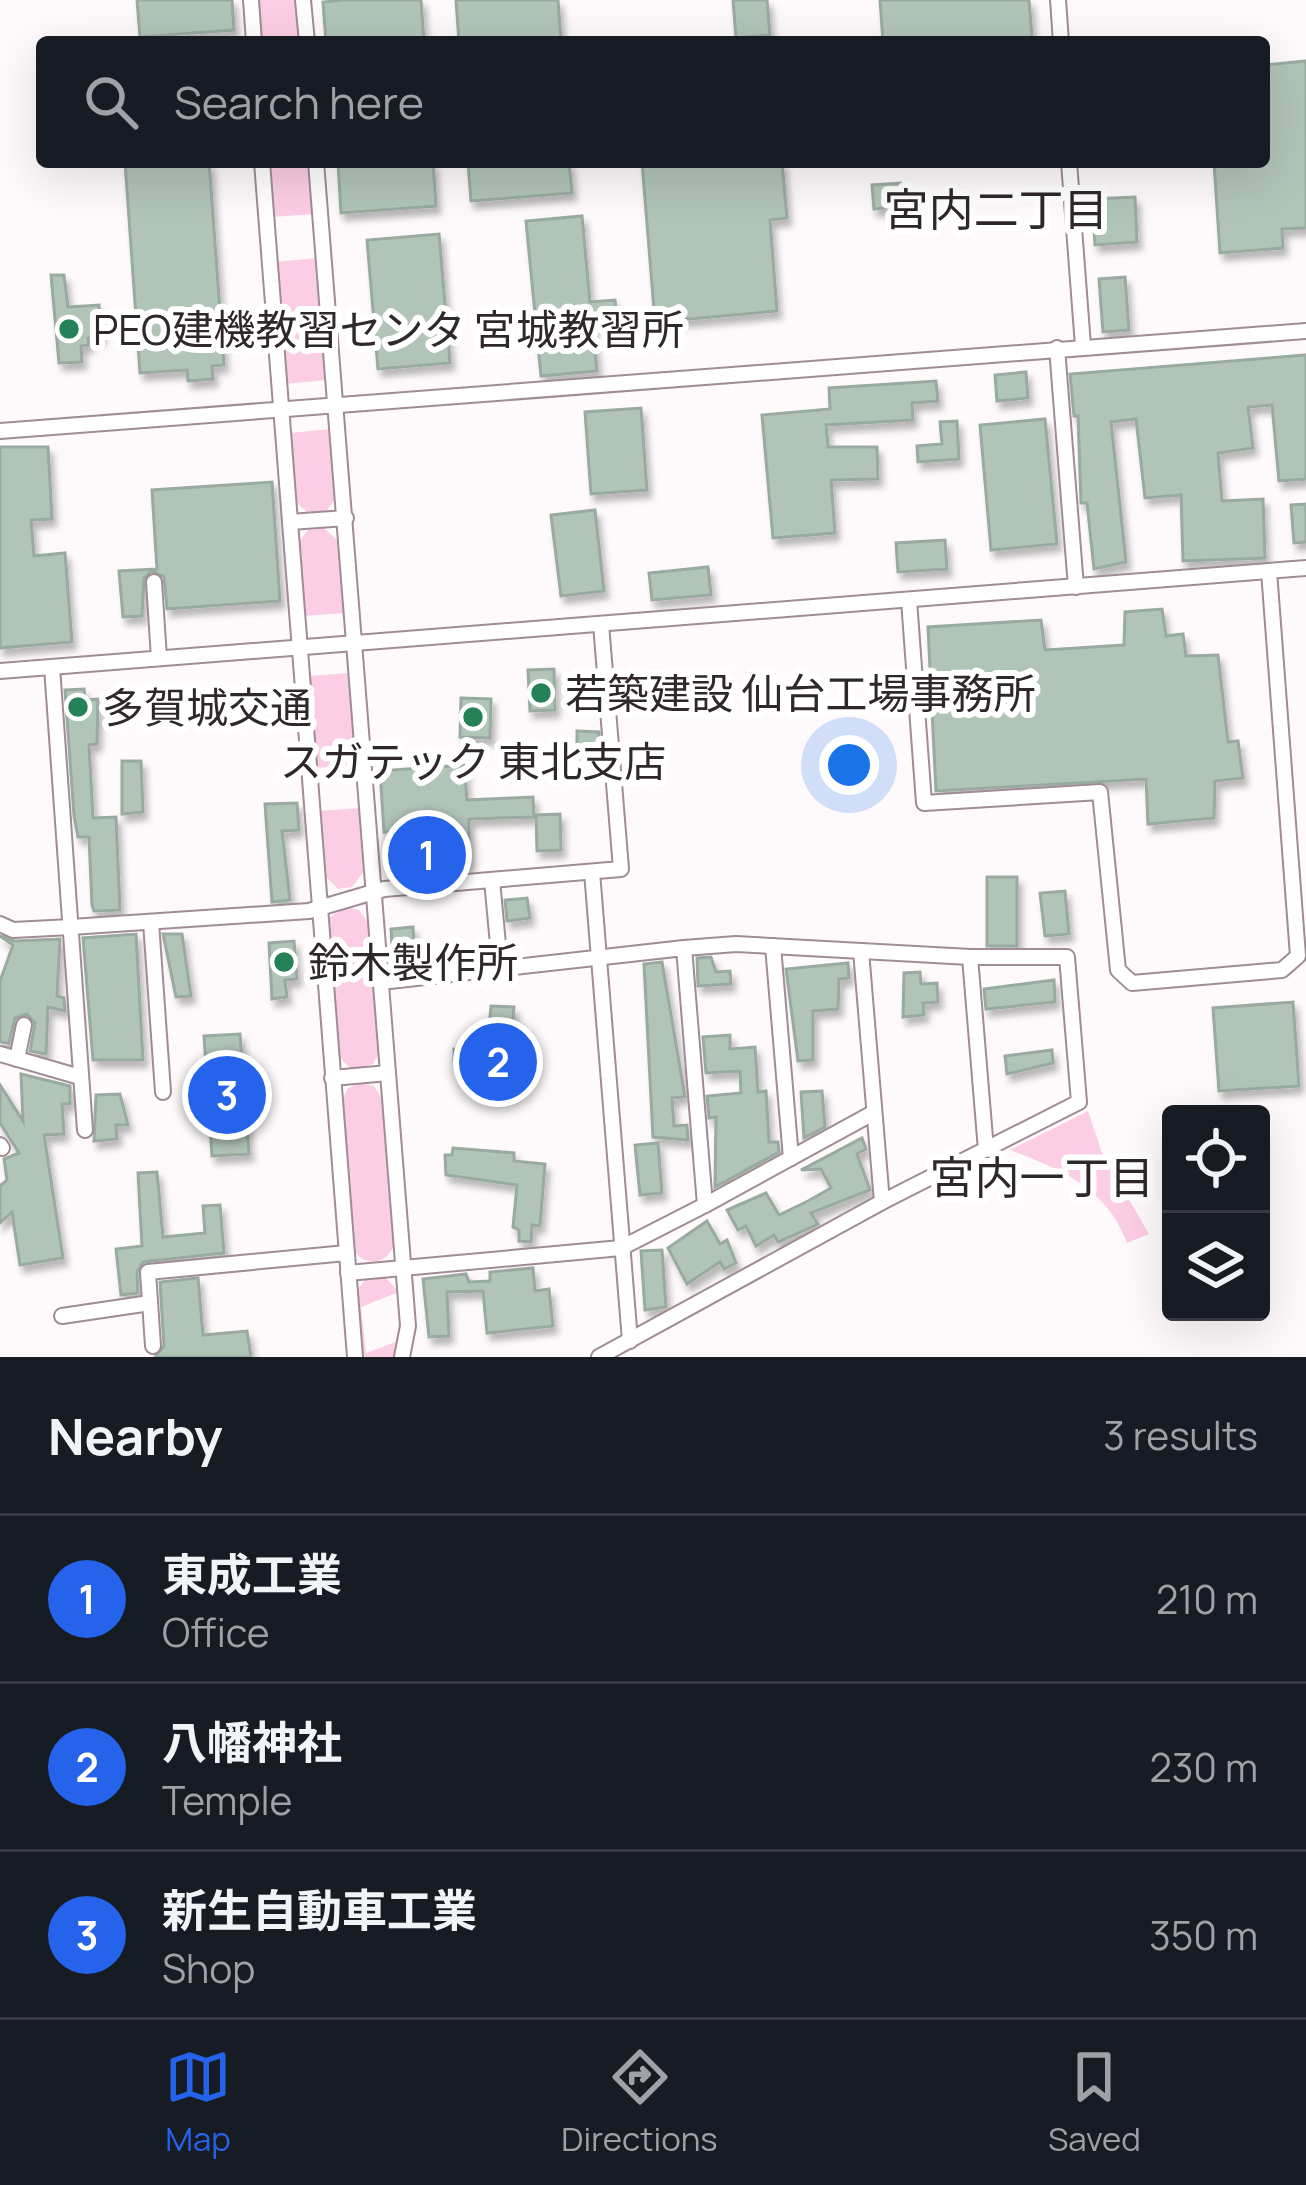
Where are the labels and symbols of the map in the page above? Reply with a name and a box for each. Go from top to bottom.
district label: 宮内二丁目 [883,178,1109,240]
place label: PEO建機教習センタ 宮城教習所 [93,300,684,358]
marker: PEO建機教習センタ 宮城教習所 [56,316,82,342]
place label: 若築建設 仙台工場事務所 [565,664,1035,722]
place label: 多賀城交通 [102,678,312,736]
marker: 若築建設 仙台工場事務所 [528,680,554,706]
marker: 多賀城交通 [65,694,91,720]
marker: スガテック 東北支店 [460,704,486,730]
place label: スガテック 東北支店 [280,732,666,790]
your location [819,735,879,795]
pin: 1 [388,810,466,900]
place label: 鈴木製作所 [308,933,518,991]
marker: 鈴木製作所 [271,949,297,975]
pin: 2 [459,1017,537,1107]
pin: 3 [188,1050,266,1140]
district label: 宮内一丁目 [929,1146,1155,1208]

